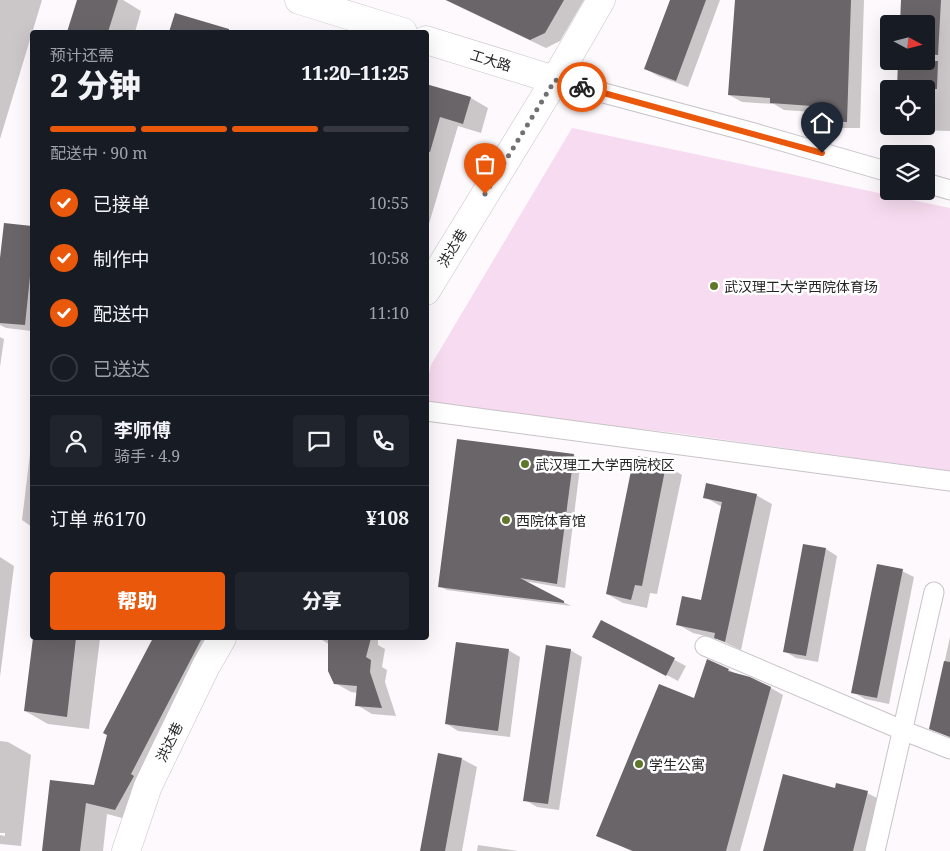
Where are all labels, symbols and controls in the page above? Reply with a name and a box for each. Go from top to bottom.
north arrow [880,15,935,70]
map controls [880,15,935,200]
text: 预计还需 [50,44,114,66]
street label: 工大路 [468,45,514,75]
text: 11:20–11:25 [301,60,409,86]
courier [557,62,607,112]
text: 2 分钟 [50,63,140,106]
icon: bike [568,73,596,101]
button: locate [880,80,935,135]
pin [801,102,843,153]
icon: home [808,109,836,137]
text: 配送中 · 90 m [50,142,148,164]
pin [464,143,506,194]
button: layers [880,145,935,200]
icon: bag [471,150,499,178]
icon: check [50,189,78,217]
text: 已接单 [93,191,150,217]
text: 10:55 [369,192,409,214]
street label: 洪达巷 [433,225,471,271]
icon: check [50,244,78,272]
text: 制作中 [93,246,150,272]
text: 10:58 [369,247,409,269]
place label: 武汉理工大学西院体育场 [724,277,878,296]
marker: 武汉理工大学西院体育场 [708,280,720,292]
icon: check [50,299,78,327]
text: 配送中 [93,301,150,327]
text: 11:10 [369,302,409,324]
text: 已送达 [93,356,150,382]
button: person [50,415,102,467]
button: chat [293,415,345,467]
button: phone [357,415,409,467]
text: 李师傅 [114,417,171,443]
text: 骑手 · 4.9 [114,445,180,467]
place label: 武汉理工大学西院校区 [535,455,675,474]
marker: 武汉理工大学西院校区 [519,458,531,470]
text: ¥108 [366,505,409,531]
text: 订单 #6170 [50,506,146,532]
place label: 西院体育馆 [516,511,586,530]
marker: 西院体育馆 [500,514,512,526]
button: 帮助 [50,572,225,630]
button: 分享 [235,572,409,630]
street label: 洪达巷 [151,719,187,765]
place label: 学生公寓 [649,755,705,774]
marker: 学生公寓 [633,758,645,770]

